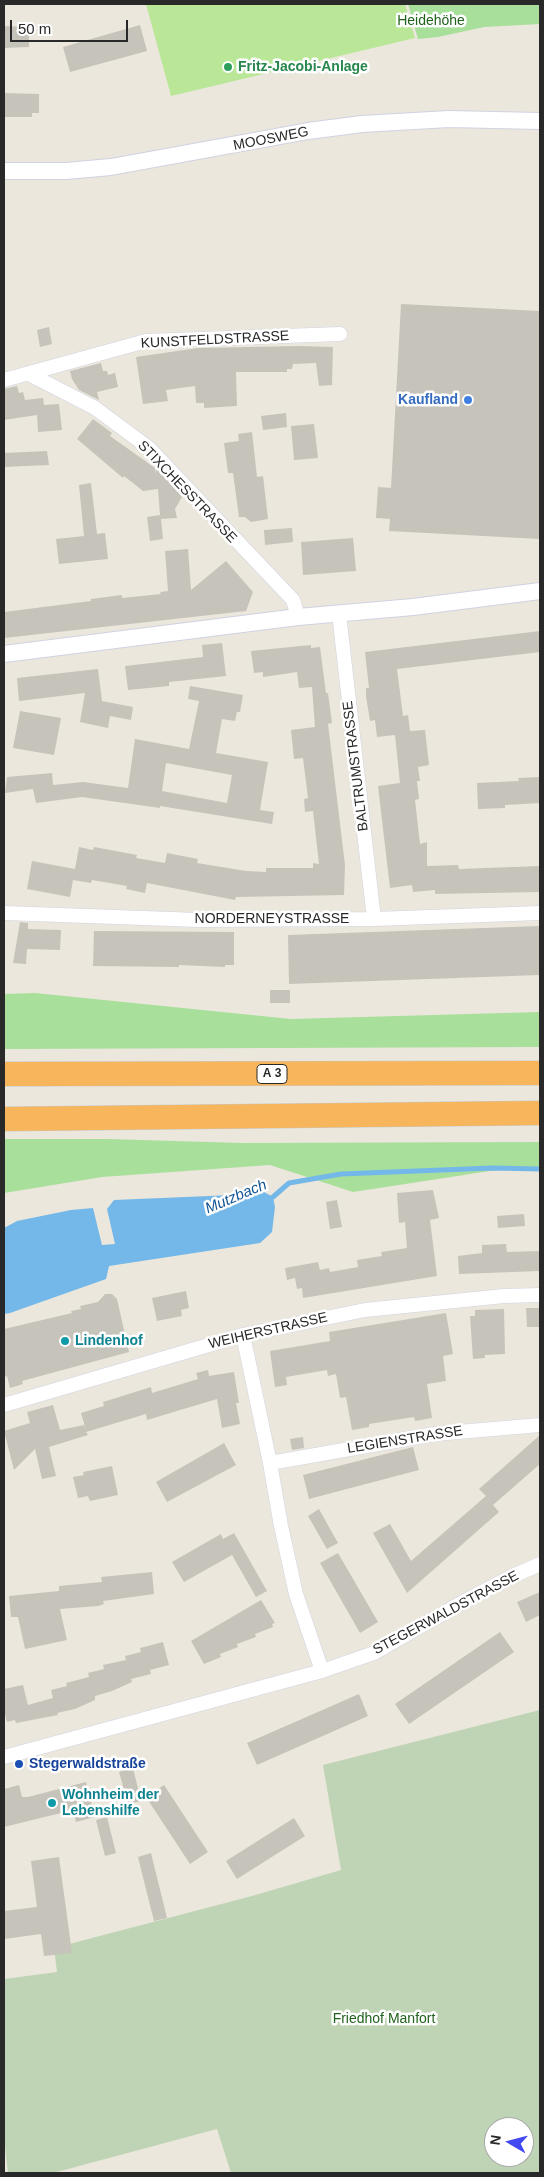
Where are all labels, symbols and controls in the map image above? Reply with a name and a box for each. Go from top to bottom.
scale bar [12,10,130,42]
park label: Heidehöhe [397,13,465,29]
text: 50 m [18,20,51,37]
place label: Fritz-Jacobi-Anlage [238,59,368,75]
marker: Fritz-Jacobi-Anlage [222,61,234,73]
street label: MOOSWEG [232,123,310,155]
street label: KUNSTFELDSTRASSE [140,328,290,352]
place label: Kaufland [398,392,458,408]
marker: Kaufland [462,394,474,406]
street label: STIXCHESSTRASSE [134,437,240,547]
street label: BALTRUMSTRASSE [340,700,372,832]
street label: NORDERNEYSTRASSE [195,911,349,927]
road number: A 3 [257,1064,287,1084]
water label: Mutzbach [203,1176,269,1218]
street label: WEIHERSTRASSE [207,1309,329,1353]
place label: Lindenhof [75,1333,143,1349]
marker: Lindenhof [59,1335,71,1347]
street label: LEGIENSTRASSE [346,1423,464,1457]
street label: STEGERWALDSTRASSE [370,1567,522,1659]
place label: Stegerwaldstraße [29,1756,146,1772]
marker: Stegerwaldstraße [13,1758,25,1770]
place label: Wohnheim der Lebenshilfe [62,1787,159,1820]
marker: Wohnheim der Lebenshilfe [46,1797,58,1809]
park label: Friedhof Manfort [333,2011,435,2027]
north arrow [484,2117,534,2167]
text: N [487,2134,504,2146]

